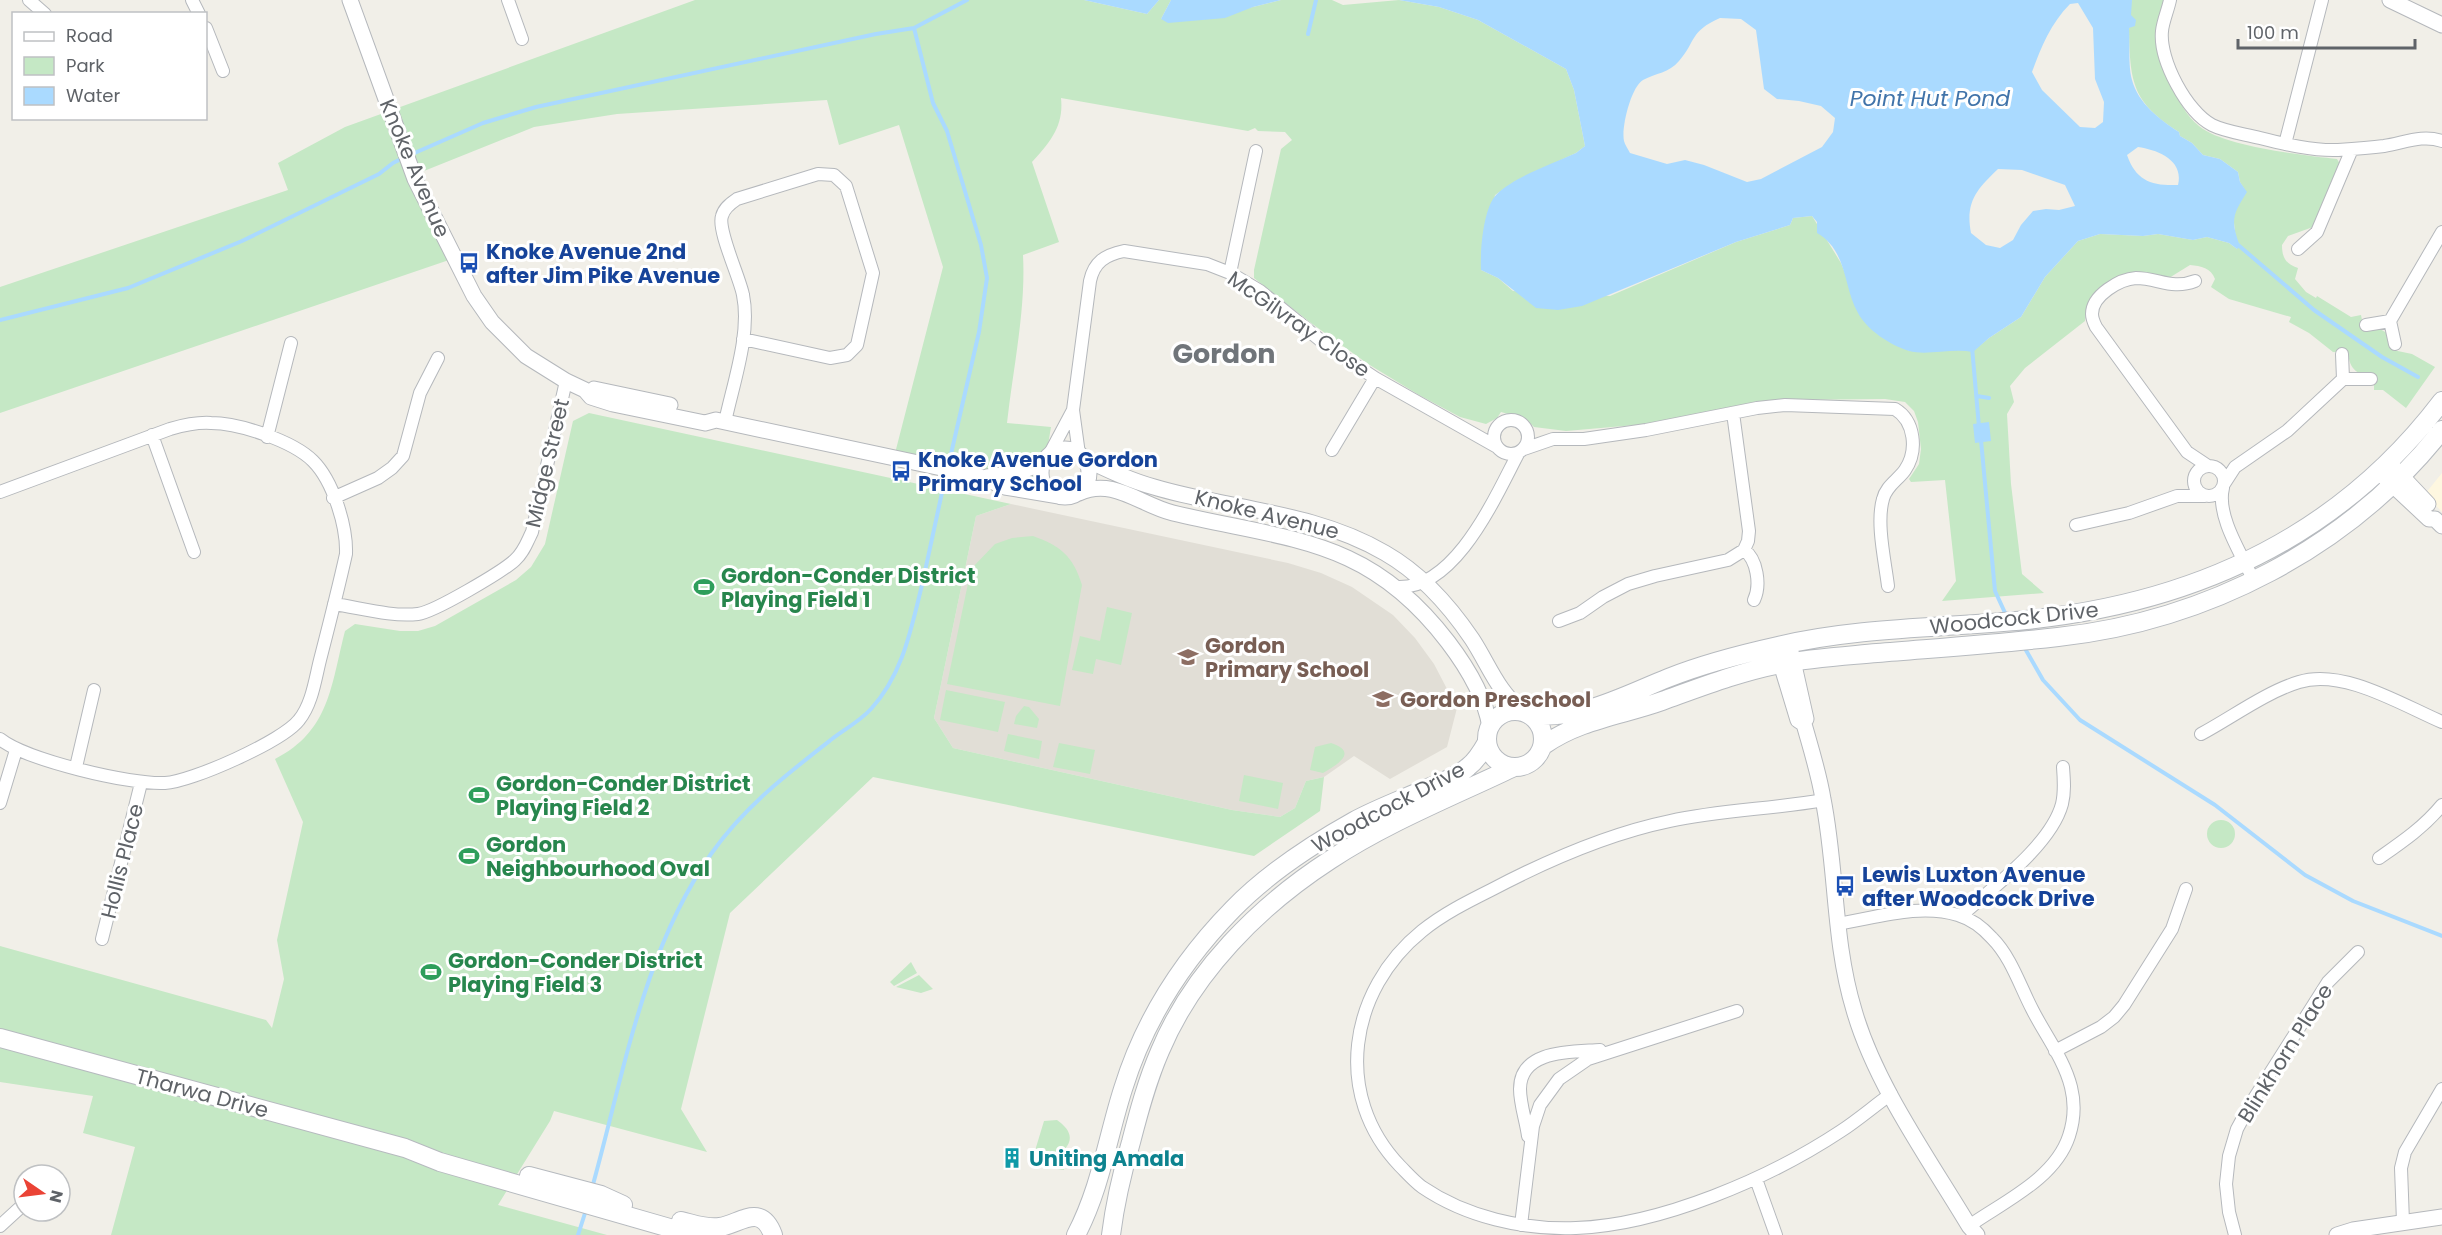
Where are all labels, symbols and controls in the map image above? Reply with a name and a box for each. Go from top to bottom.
legend [12,12,207,120]
scale bar [2238,12,2415,50]
text: 100 m [2247,20,2299,45]
text: Road [66,23,113,48]
text: Park [66,53,105,78]
text: Water [66,83,120,108]
water label: Point Hut Pond [1850,83,2010,114]
street label: Knoke Avenue [373,94,457,242]
place label: Knoke Avenue 2nd after Jim Pike Avenue [486,237,720,290]
bus stop icon: Knoke Avenue 2nd after Jim Pike Avenue [457,251,481,275]
street label: McGilvray Close [1222,264,1376,384]
district label: Gordon [1172,335,1276,372]
street label: Midge Street [518,396,576,530]
place label: Knoke Avenue Gordon Primary School [918,445,1158,498]
bus stop icon: Knoke Avenue Gordon Primary School [889,459,913,483]
street label: Knoke Avenue [1192,482,1342,546]
place label: Gordon-Conder District Playing Field 1 [721,561,976,614]
sports icon: Gordon-Conder District Playing Field 1 [692,575,716,599]
street label: Woodcock Drive [1928,595,2100,641]
place label: Gordon Primary School [1205,631,1369,684]
school or university icon: Gordon Primary School [1176,645,1200,669]
place label: Gordon Preschool [1400,685,1591,714]
school or university icon: Gordon Preschool [1371,687,1395,711]
street label: Woodcock Drive [1306,754,1470,860]
place label: Gordon-Conder District Playing Field 2 [496,769,751,822]
sports icon: Gordon-Conder District Playing Field 2 [467,783,491,807]
street label: Hollis Place [94,801,150,921]
place label: Gordon Neighbourhood Oval [486,830,710,883]
sports icon: Gordon Neighbourhood Oval [457,844,481,868]
place label: Lewis Luxton Avenue after Woodcock Drive [1862,860,2095,913]
bus stop icon: Lewis Luxton Avenue after Woodcock Drive [1833,874,1857,898]
place label: Gordon-Conder District Playing Field 3 [448,946,703,999]
sports icon: Gordon-Conder District Playing Field 3 [419,960,443,984]
street label: Blinkhorn Place [2231,978,2339,1128]
street label: Tharwa Drive [132,1061,272,1125]
place label: Uniting Amala [1029,1144,1184,1173]
building icon: Uniting Amala [1000,1146,1024,1170]
north arrow [12,1163,72,1223]
text: N [43,1188,69,1205]

